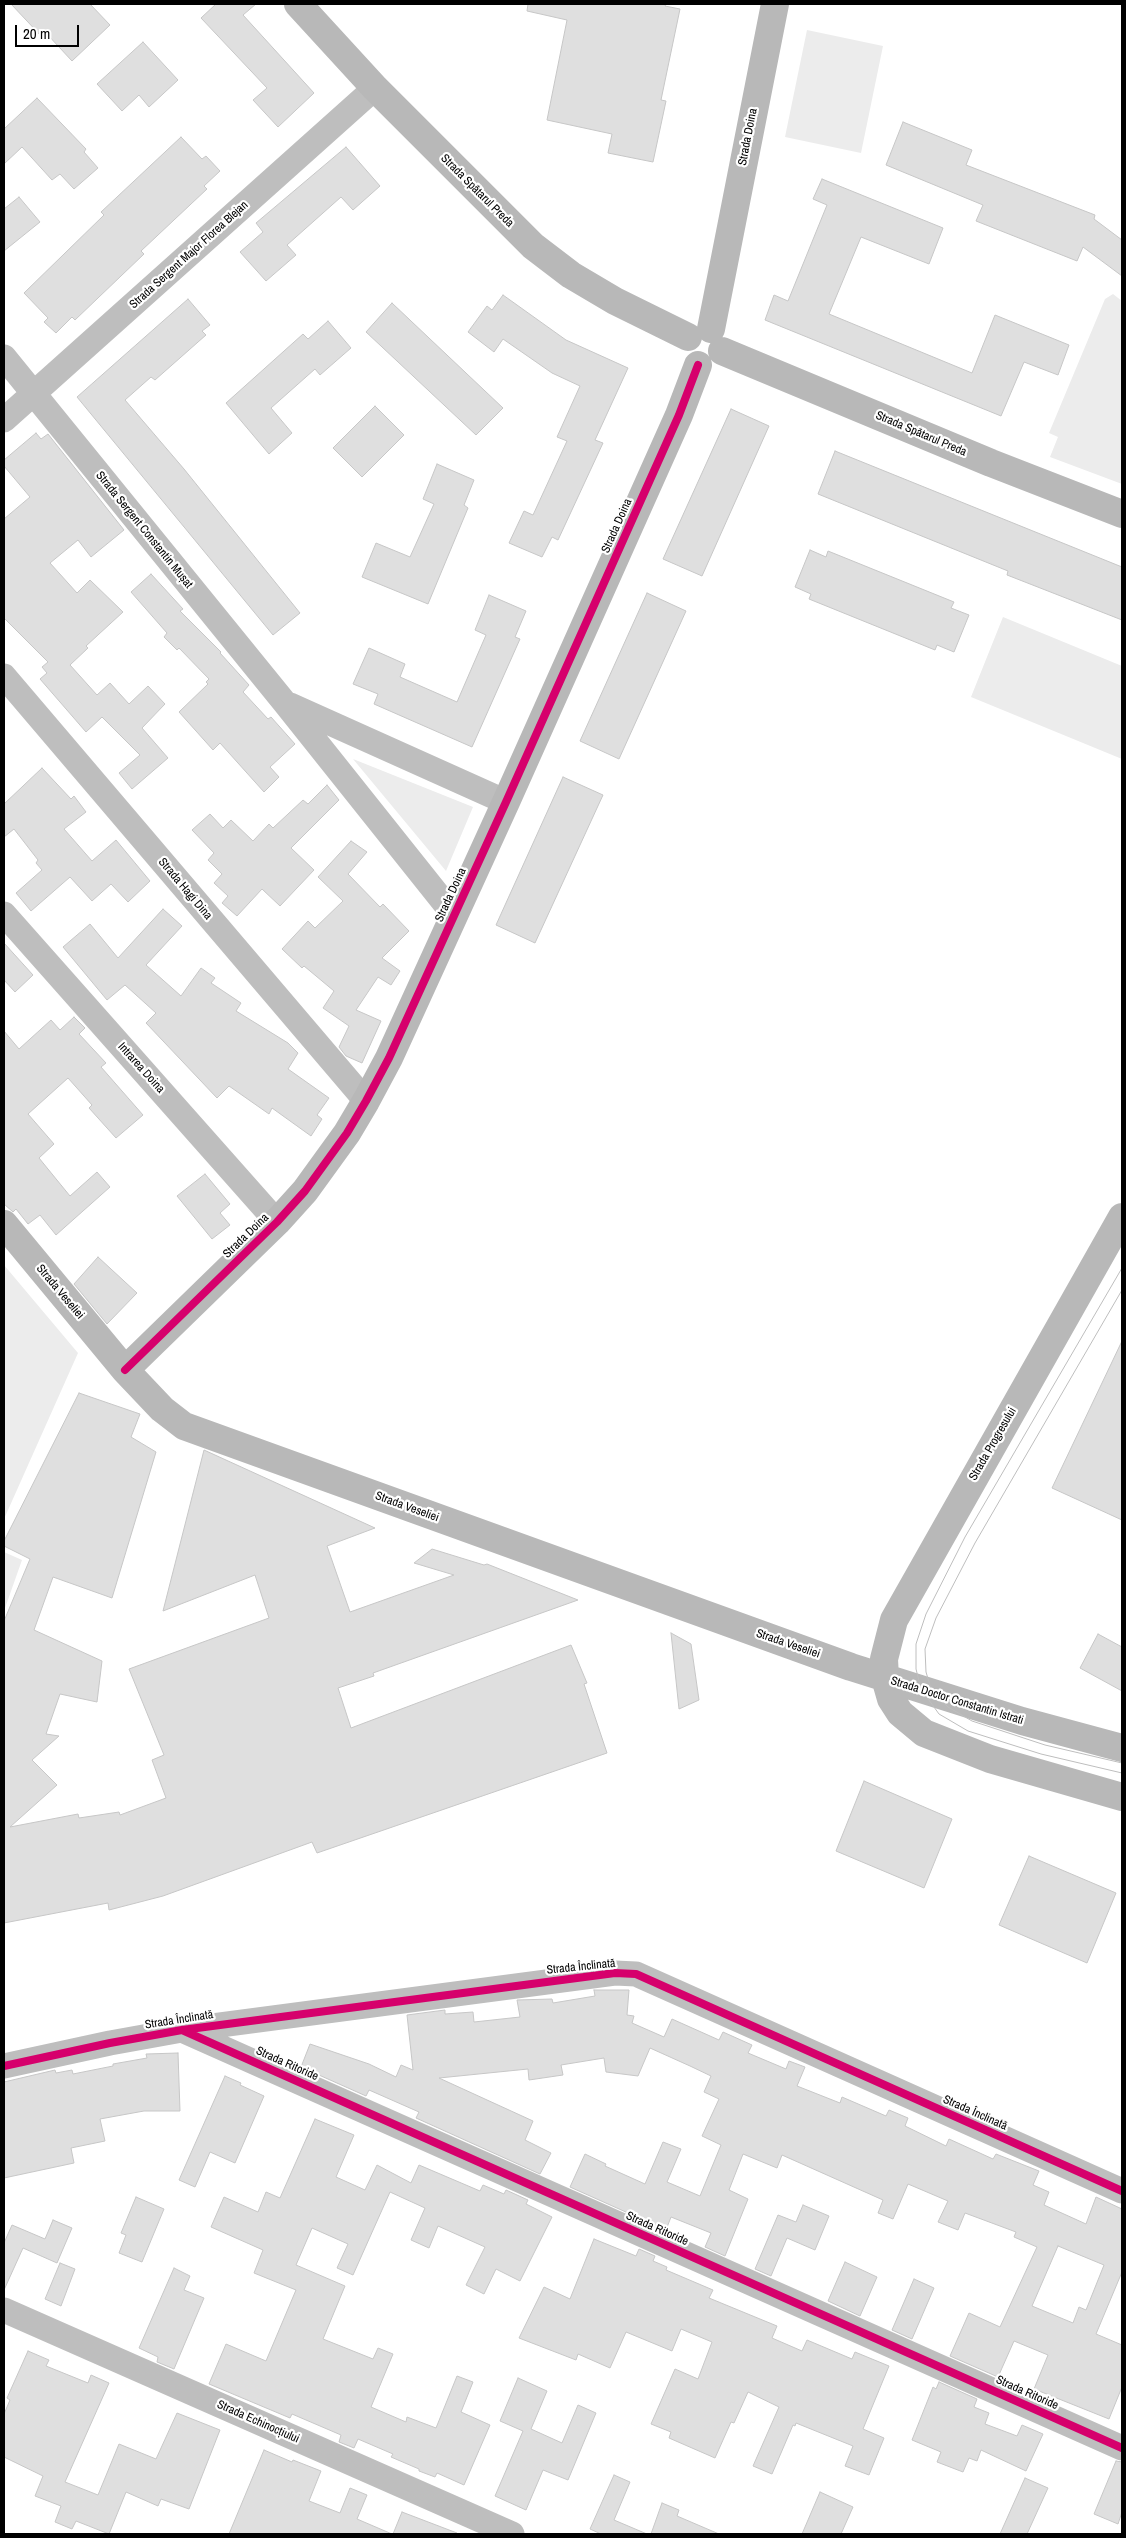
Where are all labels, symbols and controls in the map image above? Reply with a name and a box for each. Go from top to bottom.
scale bar [18,15,81,47]
text: 20 m [23,23,50,44]
street label: Strada Doina [735,107,761,167]
street label: Strada Spătarul Preda [437,151,517,231]
street label: Strada Sergent Major Florea Blejan [127,198,251,312]
street label: Strada Spătarul Preda [873,408,969,460]
street label: Strada Sergent Constantin Mușat [92,469,196,591]
street label: Strada Doina [599,497,635,555]
street label: Strada Hagi Dina [155,855,215,923]
street label: Strada Doina [432,866,470,924]
street label: Intrarea Doina [115,1040,167,1096]
street label: Strada Doina [220,1211,272,1261]
street label: Strada Veseliei [33,1262,87,1322]
street label: Strada Progresului [966,1405,1020,1483]
street label: Strada Veseliei [373,1489,441,1525]
street label: Strada Veseliei [754,1626,822,1662]
street label: Strada Doctor Constantin Istrati [889,1674,1025,1728]
street label: Strada Înclinată [546,1956,616,1978]
street label: Strada Înclinată [144,2007,214,2033]
street label: Strada Ritoride [254,2044,320,2084]
street label: Strada Înclinată [941,2092,1009,2134]
street label: Strada Ritoride [624,2209,690,2249]
street label: Strada Ritoride [994,2373,1060,2413]
street label: Strada Echinocțiului [215,2397,301,2447]

